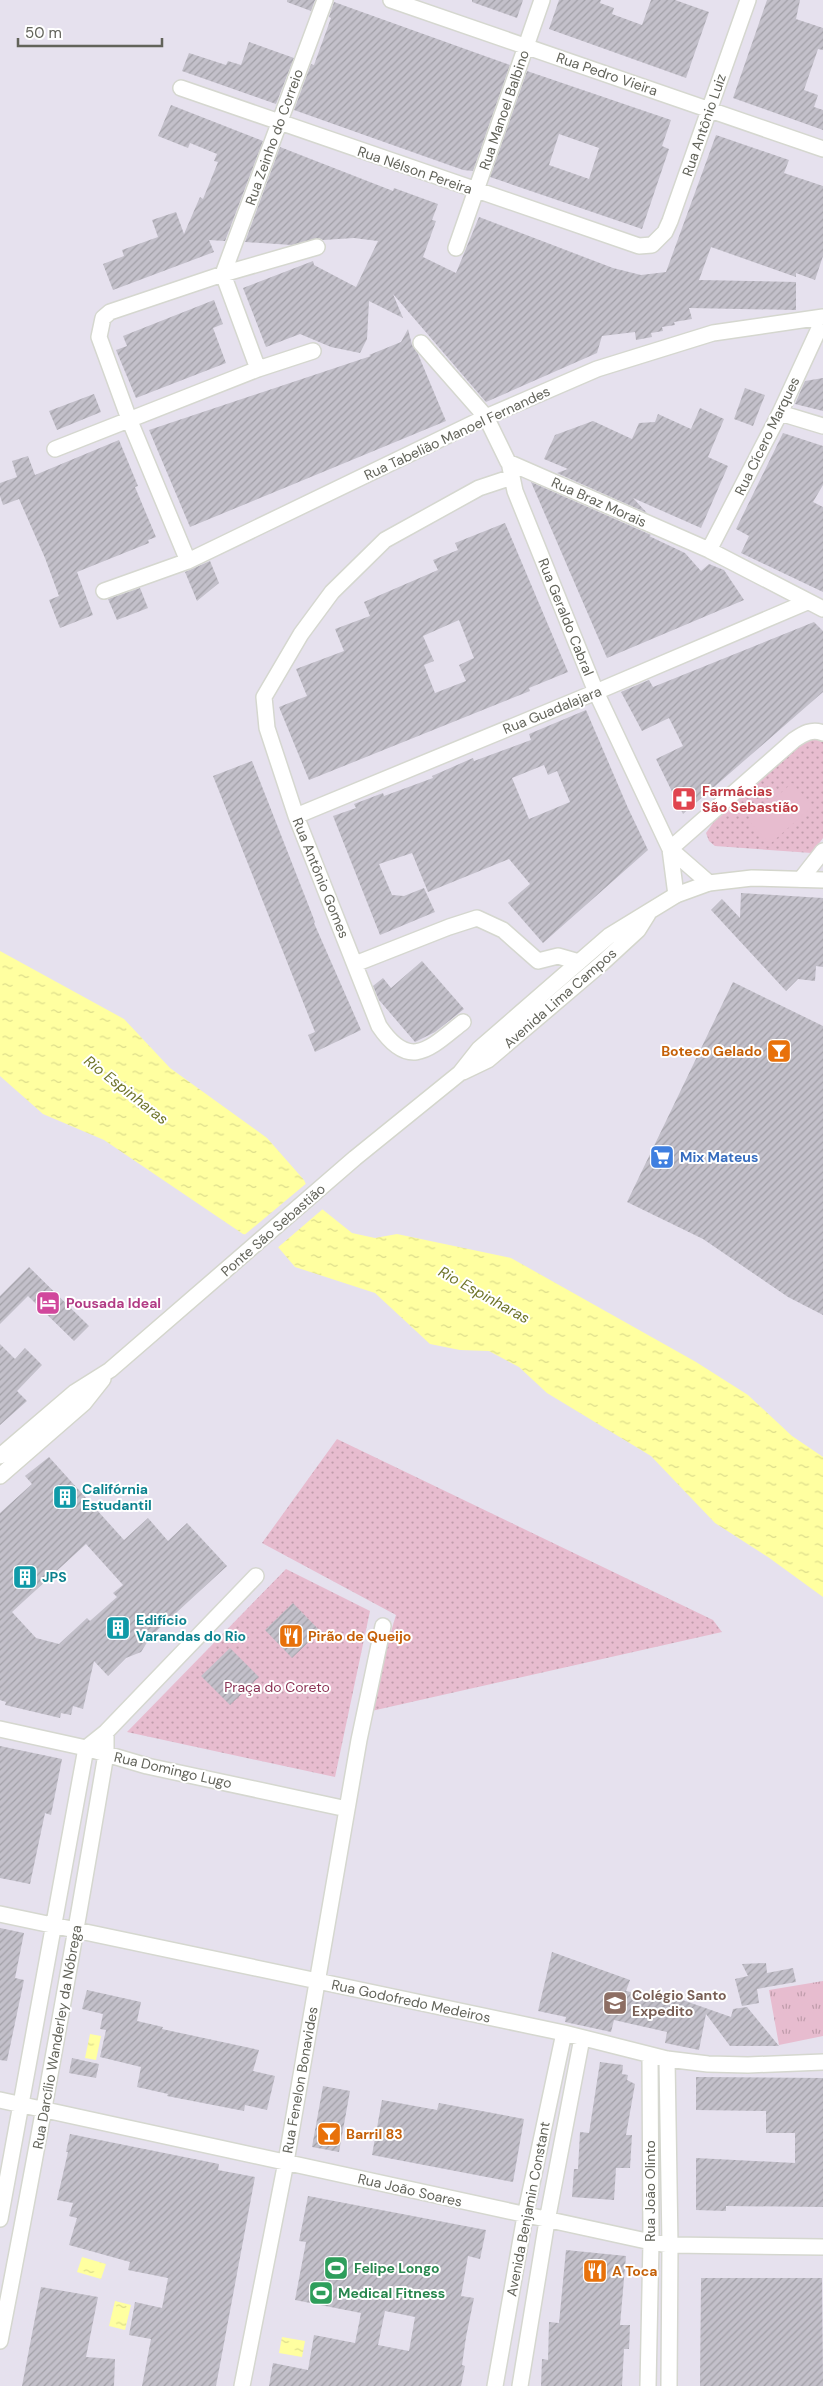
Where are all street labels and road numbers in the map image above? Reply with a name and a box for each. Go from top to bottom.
street label: Rua Manoel Balbino [475,48,533,172]
street label: Rua Pedro Vieira [554,48,660,100]
street label: Rua Zeinho do Correio [241,66,307,208]
street label: Rua Antônio Luiz [678,71,730,179]
street label: Rua Nélson Pereira [355,142,475,198]
street label: Rua Cícero Marques [730,374,804,498]
street label: Rua Tabelião Manoel Fernandes [361,382,553,484]
street label: Rua Braz Morais [549,473,649,531]
street label: Rua Geraldo Cabral [534,556,598,678]
street label: Rua Guadalajara [500,682,604,738]
street label: Rua Antônio Gomes [289,815,353,941]
street label: Avenida Lima Campos [500,944,620,1052]
street label: Ponte São Sebastião [217,1180,329,1280]
street label: Rua Domingo Lugo [112,1748,234,1792]
street label: Rua Darcílio Wanderley da Nóbrega [28,1923,86,2151]
street label: Rua Godofredo Medeiros [330,1975,492,2027]
street label: Rua Fenelon Bonavides [278,2005,322,2155]
street label: Avenida Benjamin Constant [502,2120,554,2298]
street label: Rua João Olinto [641,2140,659,2242]
street label: Rua João Soares [356,2169,464,2211]

